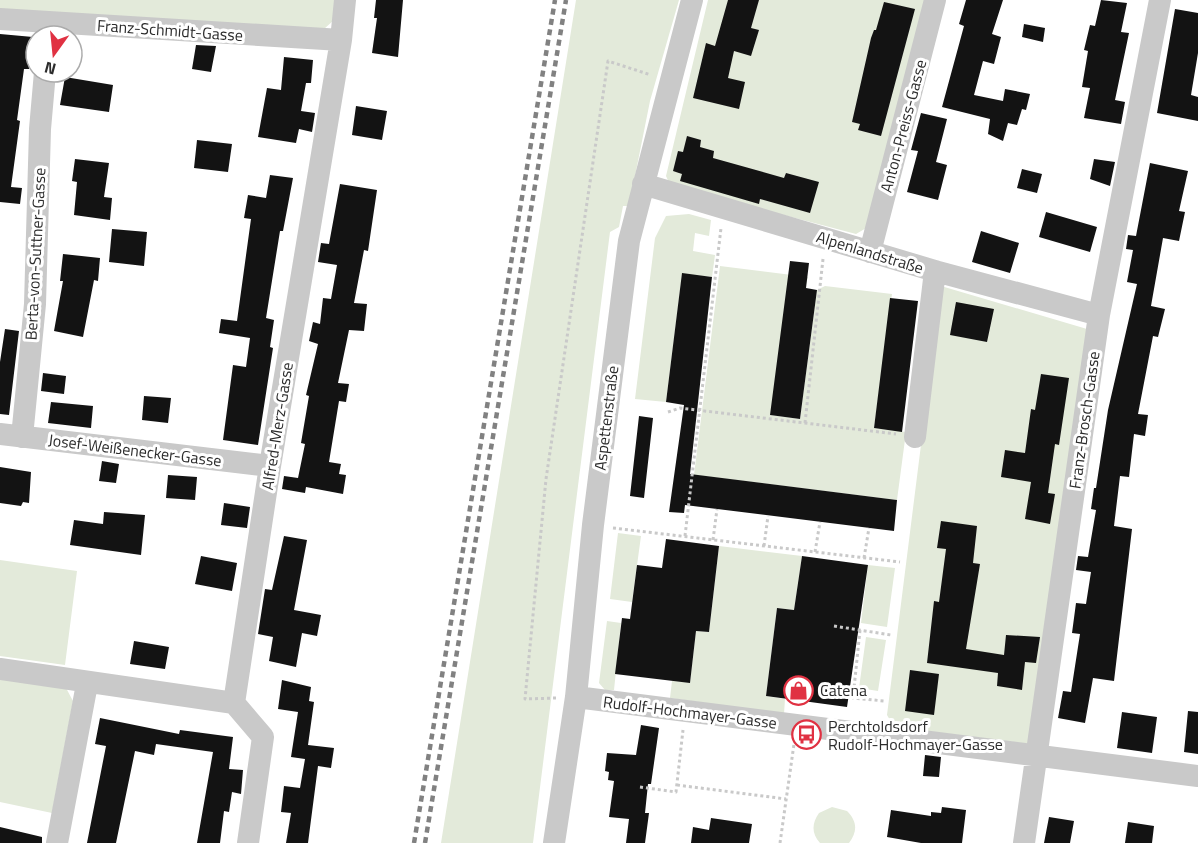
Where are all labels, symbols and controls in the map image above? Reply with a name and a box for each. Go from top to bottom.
street label: Franz-Schmidt-Gasse [96,13,244,47]
north arrow [24,24,84,84]
text: N [42,55,59,82]
street label: Anton-Preiss-Gasse [874,57,932,195]
street label: Berta-von-Suttner-Gasse [18,167,52,341]
street label: Alpenlandstraße [813,224,927,280]
street label: Franz-Brosch-Gasse [1062,350,1106,490]
street label: Alfred-Merz-Gasse [255,360,299,492]
street label: Aspettenstraße [588,364,624,472]
street label: Josef-Weißenecker-Gasse [47,427,223,473]
shop icon: Catena [783,674,815,706]
place label: Catena [820,678,867,702]
street label: Rudolf-Hochmayer-Gasse [602,689,778,735]
place label: Perchtoldsdorf Rudolf-Hochmayer-Gasse [828,714,1003,756]
bus stop icon: Perchtoldsdorf Rudolf-Hochmayer-Gasse [791,719,823,751]

